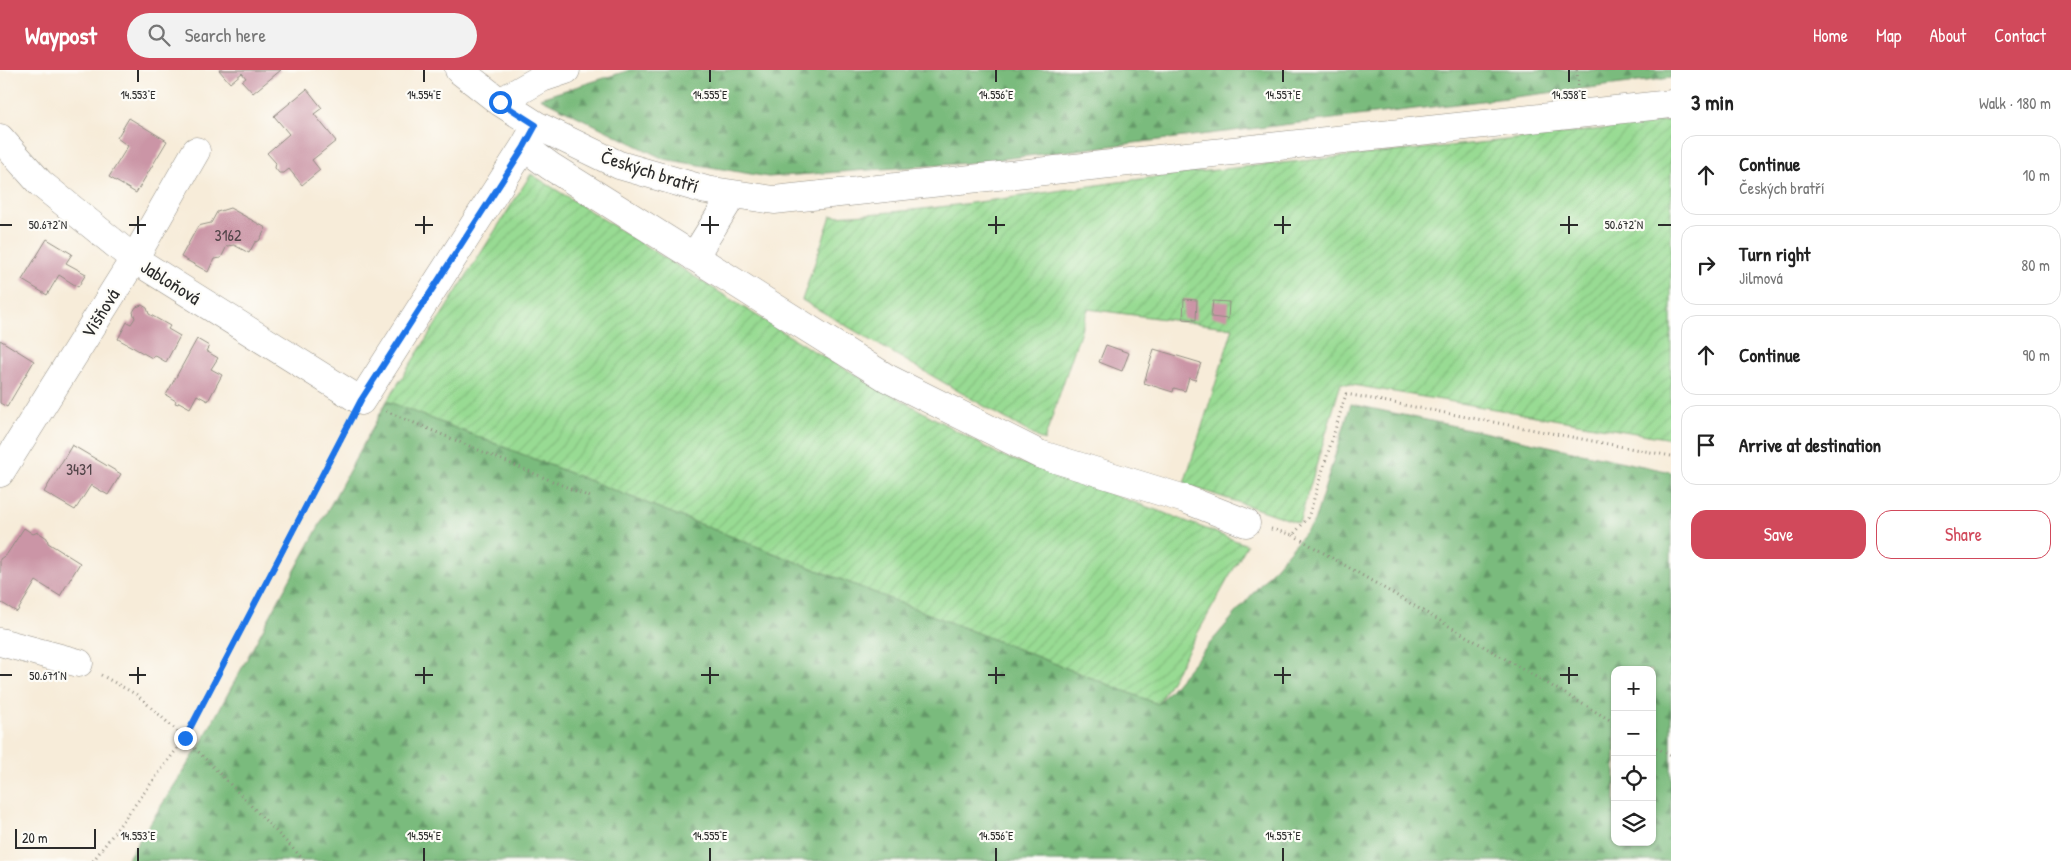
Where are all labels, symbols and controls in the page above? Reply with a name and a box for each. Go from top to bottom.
search box [127,13,477,58]
text: Waypost [25,19,97,51]
icon: search [145,21,173,49]
text: Search here [185,22,266,48]
text: Home [1813,23,1848,48]
text: Map [1876,23,1901,48]
text: About [1929,23,1966,48]
text: Contact [1994,23,2046,48]
text: 14.553°E [120,86,156,103]
text: 14.554°E [407,86,442,103]
text: 14.555°E [693,86,728,103]
text: 14.556°E [979,86,1014,103]
text: 14.557°E [1265,86,1301,103]
text: 14.558°E [1552,86,1587,103]
text: 3 min [1691,88,1734,117]
route start [489,91,512,114]
text: Walk · 180 m [1979,92,2051,114]
street label: Českých bratří [598,143,702,199]
text: Continue [1739,151,1800,177]
icon: ahead [1692,161,1720,189]
text: 10 m [2022,164,2050,186]
text: Českých bratří [1739,177,1825,199]
text: 50.672°N [29,216,67,233]
text: 50.672°N [1605,216,1643,233]
house number: 3162 [215,224,242,246]
text: Turn right [1739,241,1810,267]
icon: right [1692,251,1720,279]
street label: Jabloňová [136,253,206,311]
text: 80 m [2021,254,2050,276]
text: Jilmová [1739,267,1783,289]
street label: Višňová [75,283,126,343]
icon: ahead [1692,341,1720,369]
text: Continue [1739,342,1800,368]
text: 90 m [2022,344,2050,366]
icon: arrive [1692,431,1720,459]
text: Arrive at destination [1739,432,1881,458]
house number: 3431 [66,458,92,480]
button: Save [1691,510,1866,559]
button: Share [1876,510,2051,559]
map controls [1611,666,1656,846]
button: + [1611,666,1656,711]
text: 50.671°N [29,667,67,684]
button: − [1611,711,1656,756]
route end [174,727,197,750]
button: locate [1611,756,1656,801]
button: layers [1611,801,1656,846]
scale bar [15,826,96,849]
text: 14.553°E [120,827,156,844]
text: 14.554°E [407,827,442,844]
text: 14.555°E [693,827,728,844]
text: 14.556°E [979,827,1014,844]
text: 14.557°E [1265,827,1301,844]
text: 20 m [22,828,48,847]

